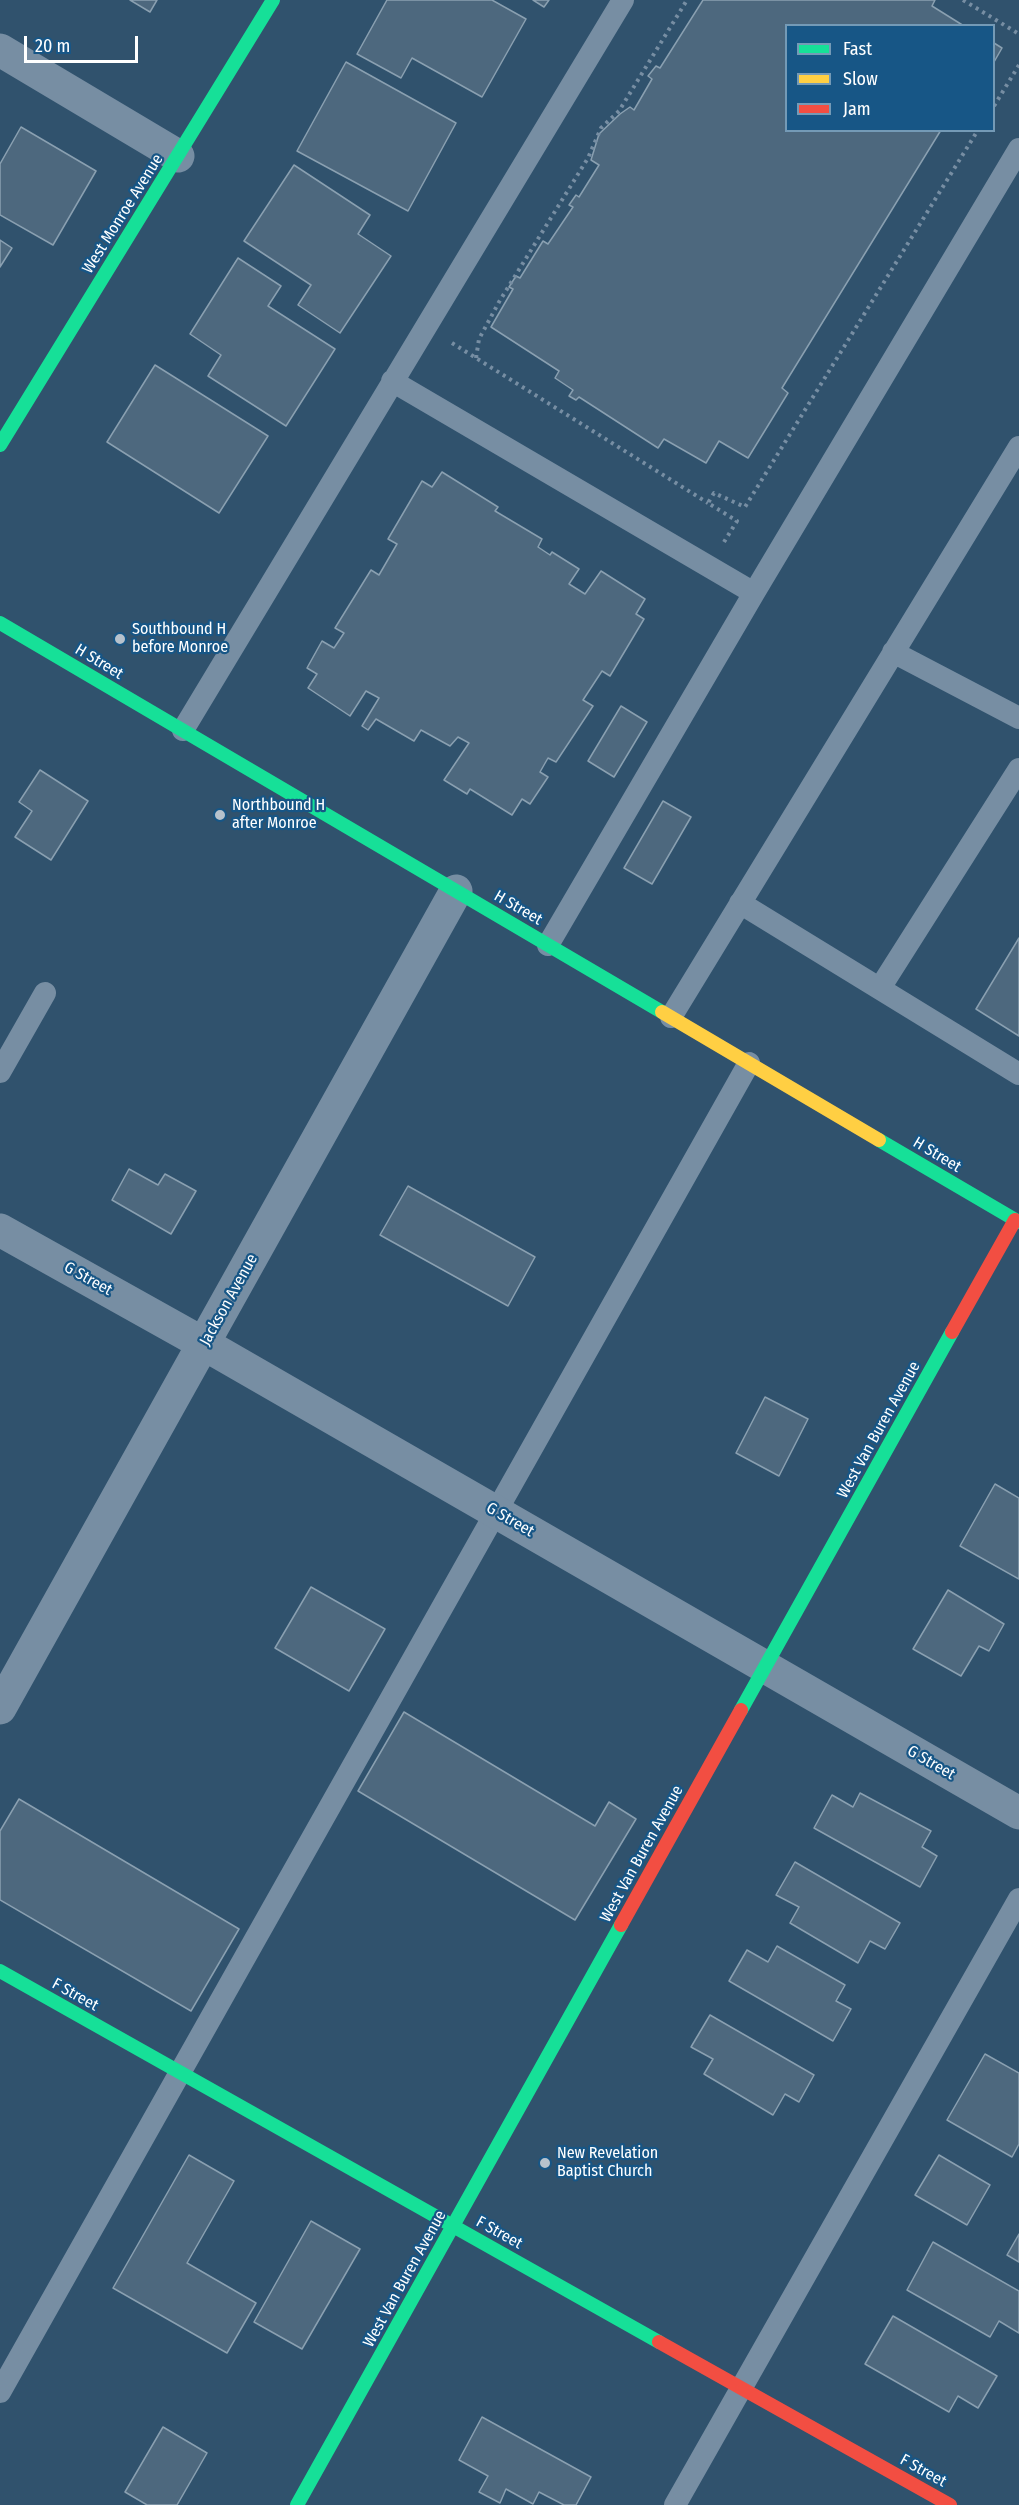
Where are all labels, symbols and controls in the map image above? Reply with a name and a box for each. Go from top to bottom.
scale bar [27,24,141,62]
legend [785,24,995,132]
text: 20 m [35,35,70,57]
text: Fast [843,38,872,60]
text: Slow [843,68,878,90]
text: Jam [843,98,871,120]
street label: West Monroe Avenue [79,151,167,277]
place label: Southbound H before Monroe [132,620,228,658]
marker: Southbound H before Monroe [113,632,127,646]
street label: H Street [71,640,127,684]
place label: Northbound H after Monroe [232,796,325,834]
marker: Northbound H after Monroe [213,808,227,822]
street label: H Street [490,886,546,930]
street label: H Street [909,1133,965,1177]
street label: Jackson Avenue [196,1251,262,1349]
street label: G Street [60,1258,116,1300]
street label: West Van Buren Avenue [833,1358,925,1502]
street label: G Street [483,1499,537,1541]
street label: G Street [904,1742,958,1784]
street label: West Van Buren Avenue [596,1782,688,1926]
street label: F Street [48,1974,102,2016]
place label: New Revelation Baptist Church [557,2144,658,2182]
marker: New Revelation Baptist Church [538,2156,552,2170]
street label: West Van Buren Avenue [359,2207,451,2351]
street label: F Street [472,2212,526,2254]
street label: F Street [896,2450,950,2492]

